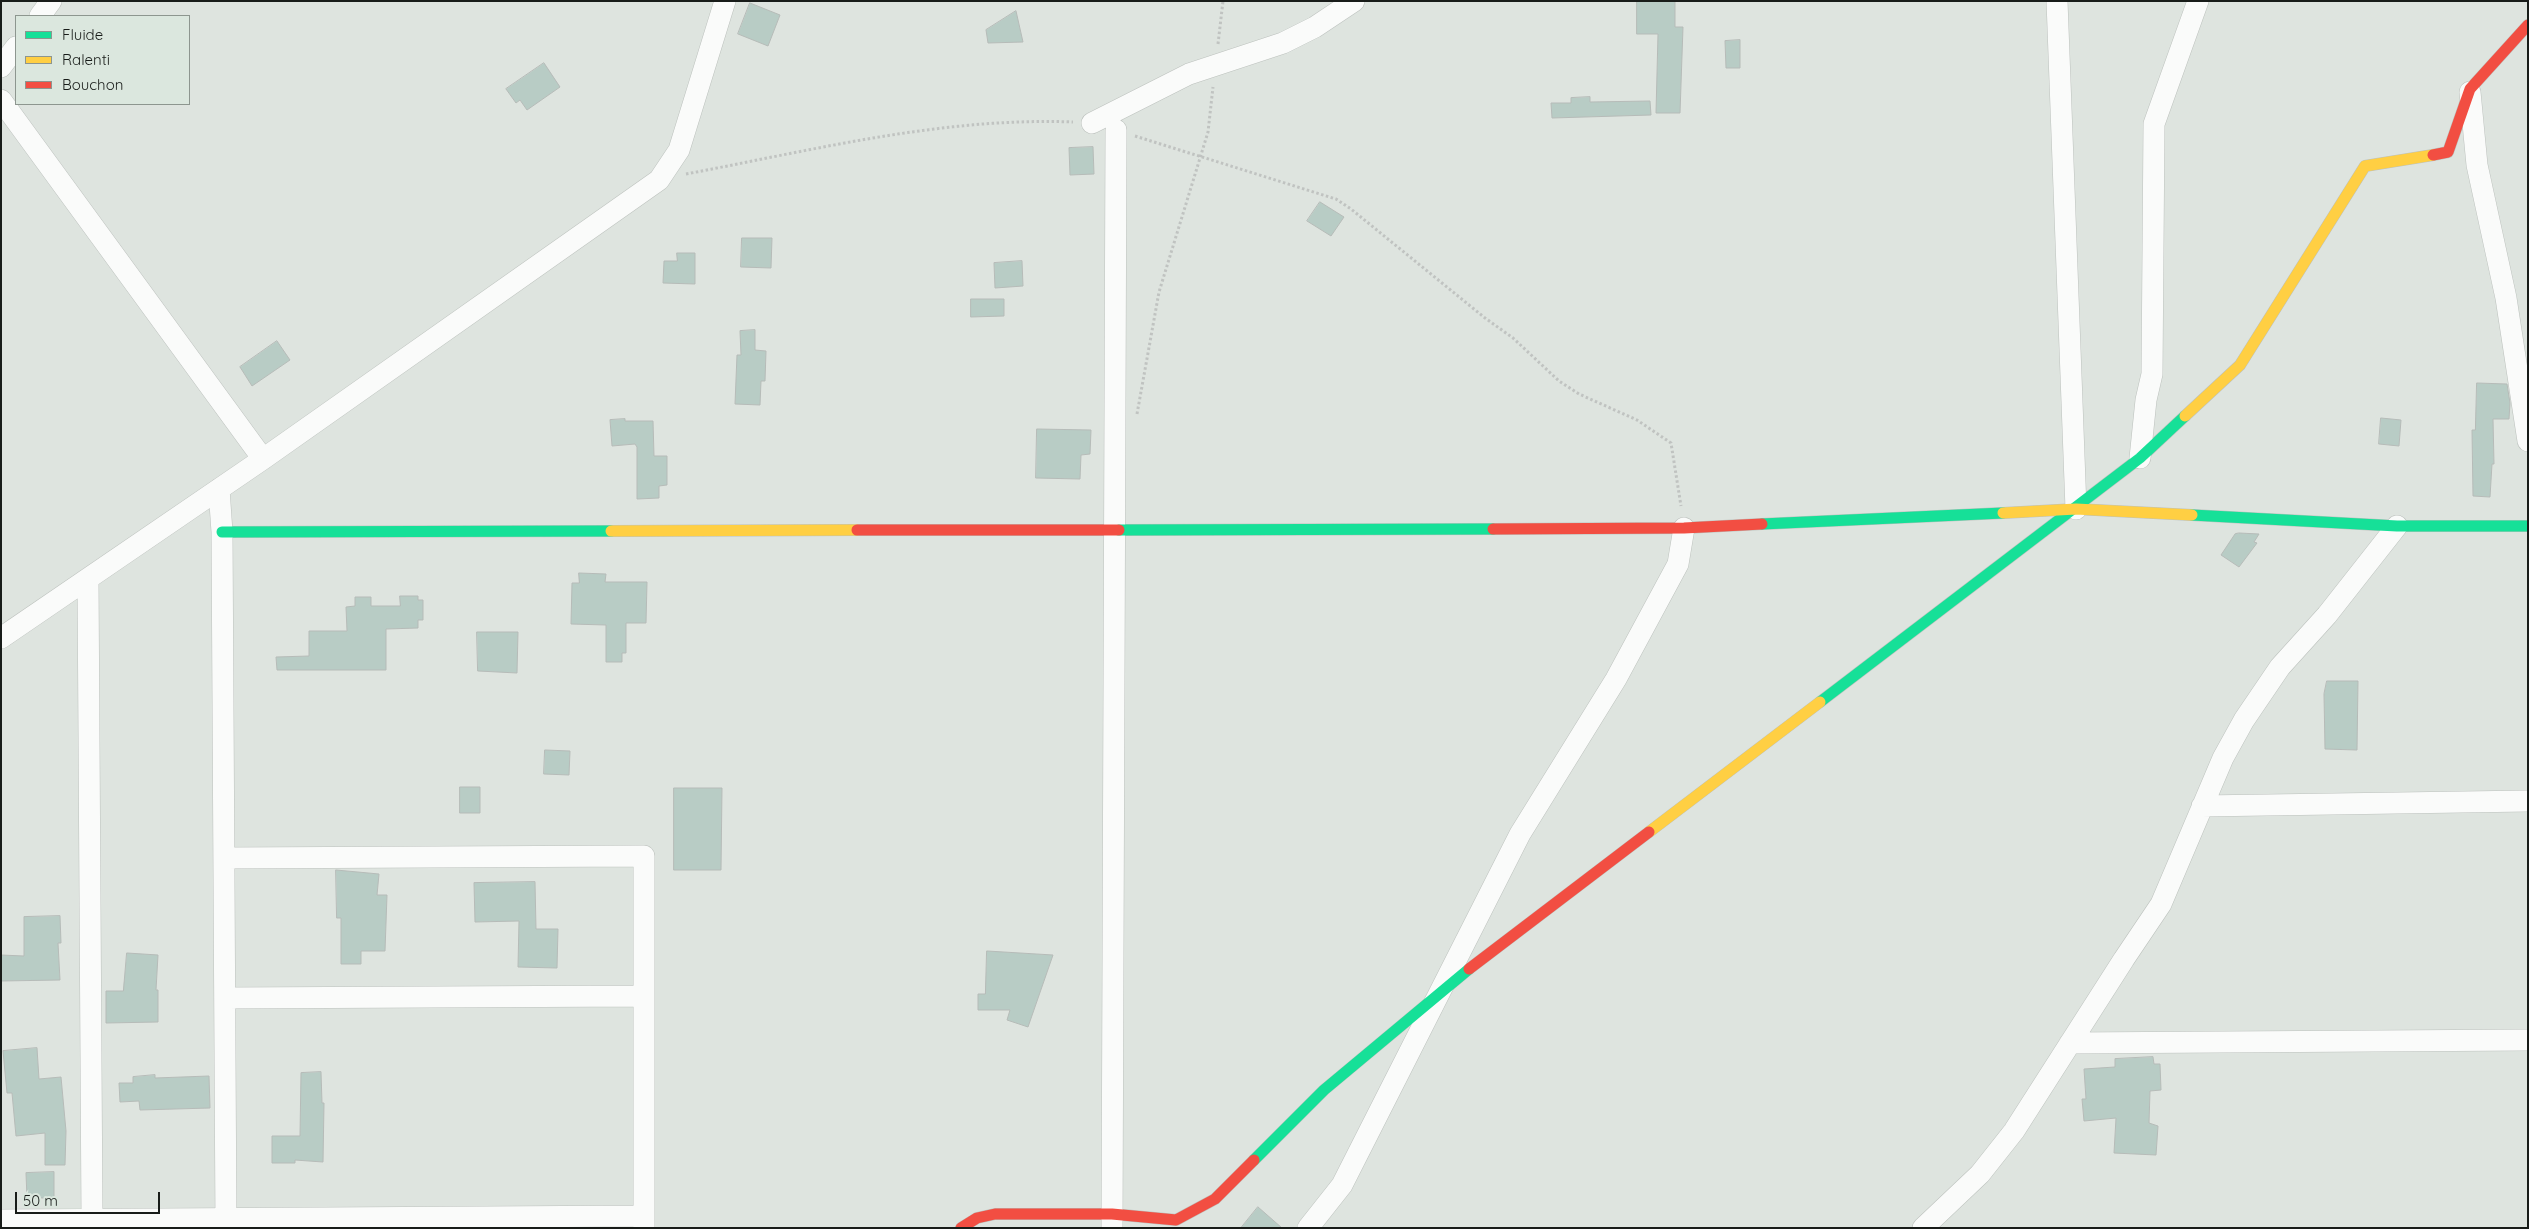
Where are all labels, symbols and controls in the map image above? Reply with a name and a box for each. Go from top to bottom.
legend [15,15,190,105]
text: Fluide [62,25,103,44]
text: Ralenti [62,50,110,69]
text: Bouchon [62,75,123,94]
scale bar [18,1182,162,1214]
text: 50 m [23,1191,58,1210]

